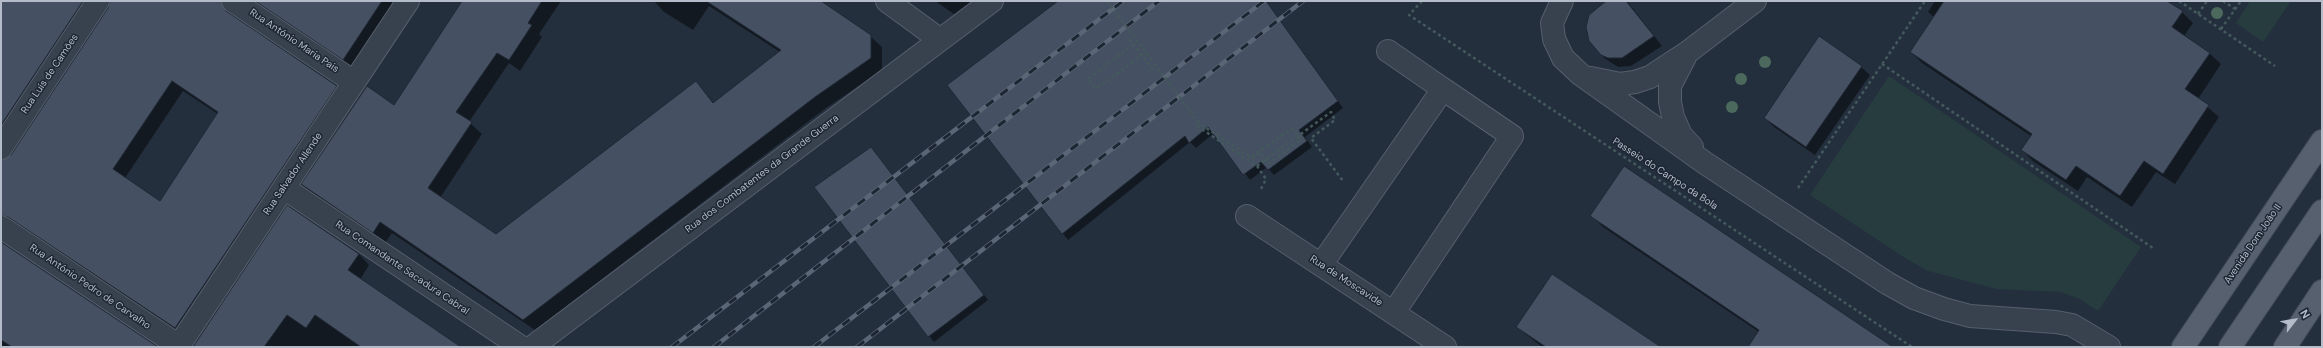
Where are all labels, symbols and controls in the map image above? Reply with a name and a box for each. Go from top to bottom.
street label: Rua António Maria Pais [247,7,341,75]
street label: Rua Luís de Camões [19,32,81,116]
street label: Rua dos Combatentes da Grande Guerra [683,112,841,236]
street label: Rua Salvador Allende [261,131,325,217]
street label: Passeio do Campo da Bola [1610,135,1720,213]
street label: Avenida Dom João II [2222,202,2284,286]
street label: Rua Comandante Sacadura Cabral [333,219,471,317]
street label: Rua António Pedro de Carvalho [27,242,153,332]
street label: Rua de Moscavide [1307,253,1385,309]
north arrow [2275,300,2315,340]
text: N [2297,307,2313,321]

